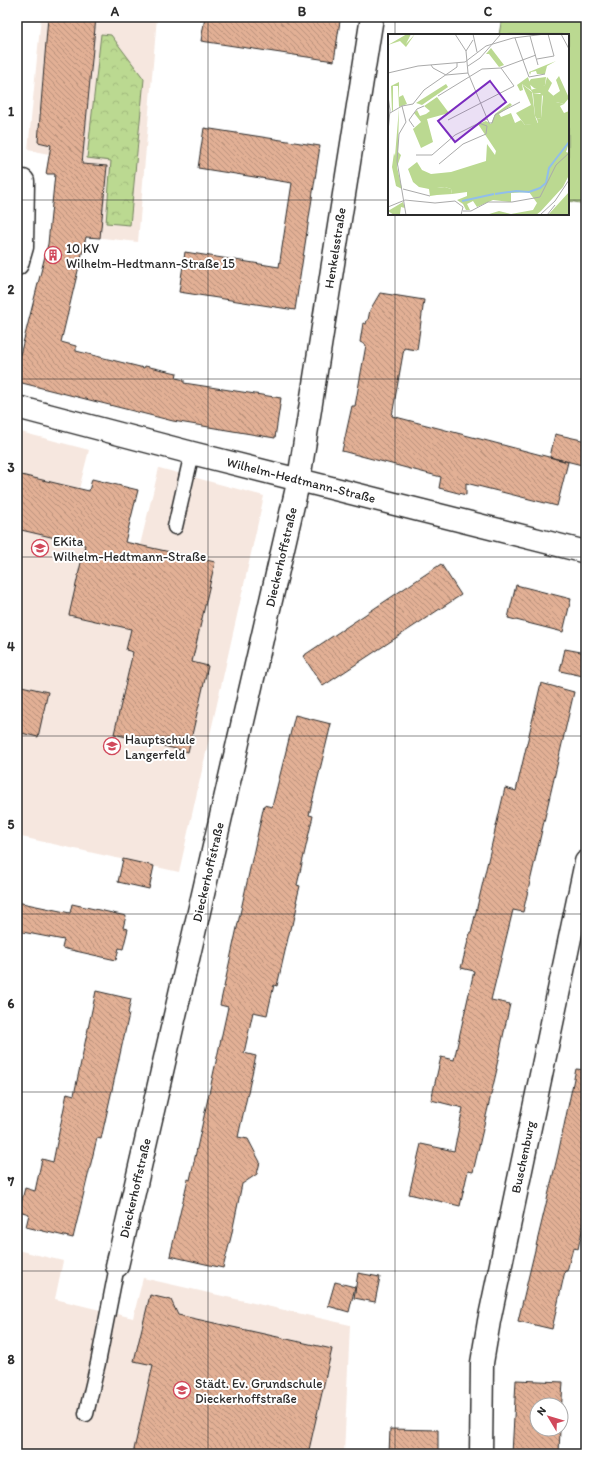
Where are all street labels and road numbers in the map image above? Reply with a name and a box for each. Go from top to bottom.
street label: Henkelsstraße [321,207,349,289]
street label: Wilhelm-Hedtmann-Straße [225,454,377,506]
street label: Dieckerhoffstraße [262,506,300,608]
street label: Dieckerhoffstraße [189,821,227,923]
street label: Buschenburg [508,1119,538,1195]
street label: Dieckerhoffstraße [116,1137,154,1239]

